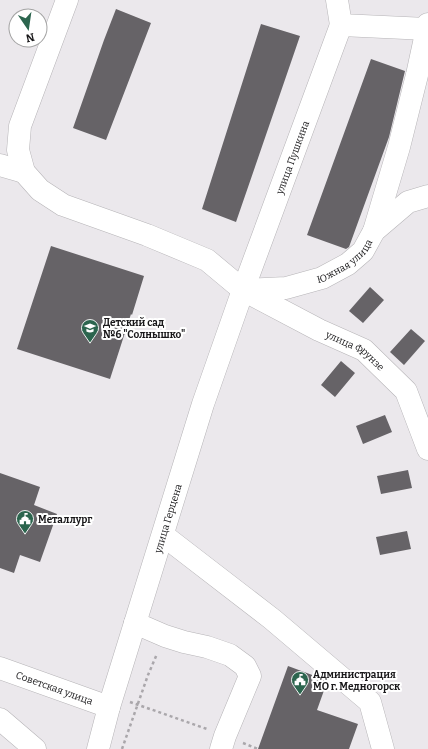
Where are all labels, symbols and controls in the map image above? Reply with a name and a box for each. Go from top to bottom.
north arrow [8,8,48,48]
text: N [24,30,36,45]
street label: улица Пушкина [274,119,312,197]
street label: Южная улица [316,237,376,286]
place label: Детский сад №6 "Солнышко" [103,317,185,341]
school or university icon: Детский сад №6 "Солнышко" [80,318,100,343]
street label: улица Фрунзе [323,328,387,374]
street label: улица Герцена [152,482,185,556]
public building icon: Металлург [15,509,35,534]
place label: Металлург [38,514,92,526]
street label: Советская улица [14,669,95,708]
place label: Администрация МО г. Медногорск [313,669,401,693]
public building icon: Администрация МО г. Медногорск [290,670,310,695]

